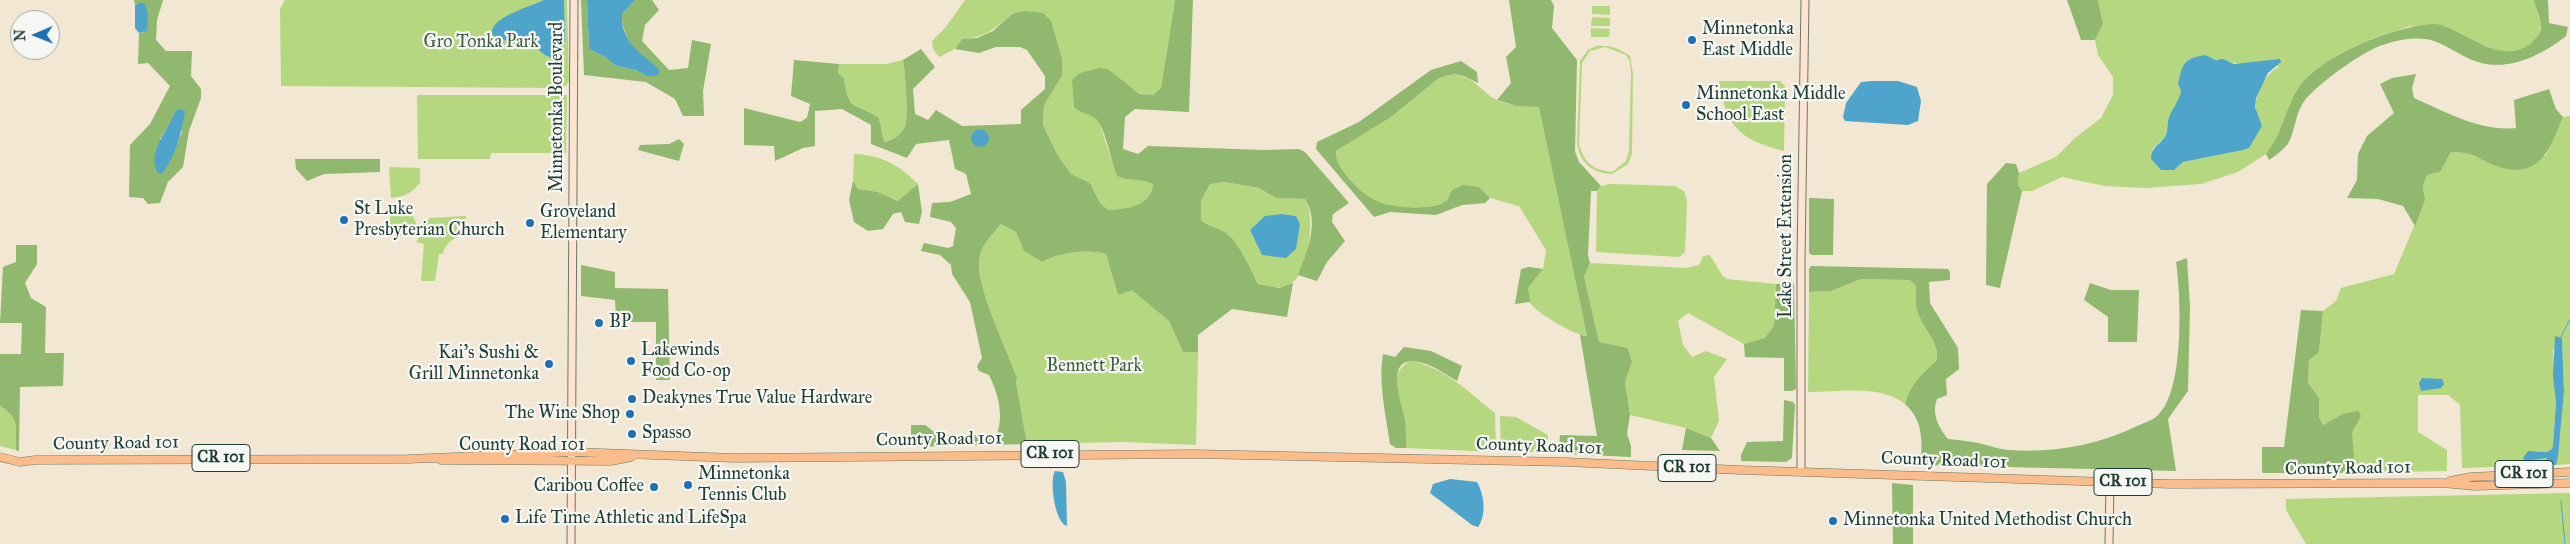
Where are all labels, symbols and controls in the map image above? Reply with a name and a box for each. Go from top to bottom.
north arrow [10,10,60,60]
place label: Minnetonka East Middle [1702,19,1794,62]
street label: Minnetonka Boulevard [547,22,569,192]
text: N [12,29,29,41]
park label: Gro Tonka Park [423,32,539,54]
marker: Minnetonka East Middle [1686,34,1698,46]
place label: Minnetonka Middle School East [1696,84,1845,126]
marker: Minnetonka Middle School East [1680,99,1692,111]
street label: Lake Street Extension [1776,154,1798,318]
place label: St Luke Presbyterian Church [354,199,505,242]
place label: Groveland Elementary [540,202,627,244]
marker: St Luke Presbyterian Church [338,214,350,226]
marker: Groveland Elementary [524,217,536,229]
place label: BP [609,312,631,334]
marker: BP [593,317,605,329]
place label: Lakewinds Food Co-op [641,340,731,382]
place label: Kai's Sushi & Grill Minnetonka [409,343,539,386]
marker: Lakewinds Food Co-op [625,355,637,367]
park label: Bennett Park [1046,356,1142,378]
marker: Kai's Sushi & Grill Minnetonka [543,358,555,370]
place label: Deakynes True Value Hardware [642,388,872,410]
marker: Deakynes True Value Hardware [626,393,638,405]
place label: The Wine Shop [505,403,620,425]
marker: The Wine Shop [624,408,636,420]
place label: Spasso [642,423,691,445]
marker: Spasso [626,428,638,440]
street label: County Road 101 [876,428,1002,452]
street label: County Road 101 [53,432,179,456]
street label: County Road 101 [1476,434,1602,460]
street label: County Road 101 [459,435,585,457]
road number: CR 101 [1021,440,1079,468]
road number: CR 101 [192,444,250,472]
street label: County Road 101 [1881,448,2007,474]
road number: CR 101 [1658,454,1716,482]
street label: County Road 101 [2285,457,2411,481]
road number: CR 101 [2495,460,2553,488]
place label: Minnetonka Tennis Club [698,464,790,506]
road number: CR 101 [2094,468,2152,496]
place label: Caribou Coffee [534,476,644,498]
marker: Minnetonka Tennis Club [682,479,694,491]
marker: Caribou Coffee [648,481,660,493]
place label: Life Time Athletic and LifeSpa [515,508,746,530]
place label: Minnetonka United Methodist Church [1843,510,2132,532]
marker: Life Time Athletic and LifeSpa [499,513,511,525]
marker: Minnetonka United Methodist Church [1827,515,1839,527]

